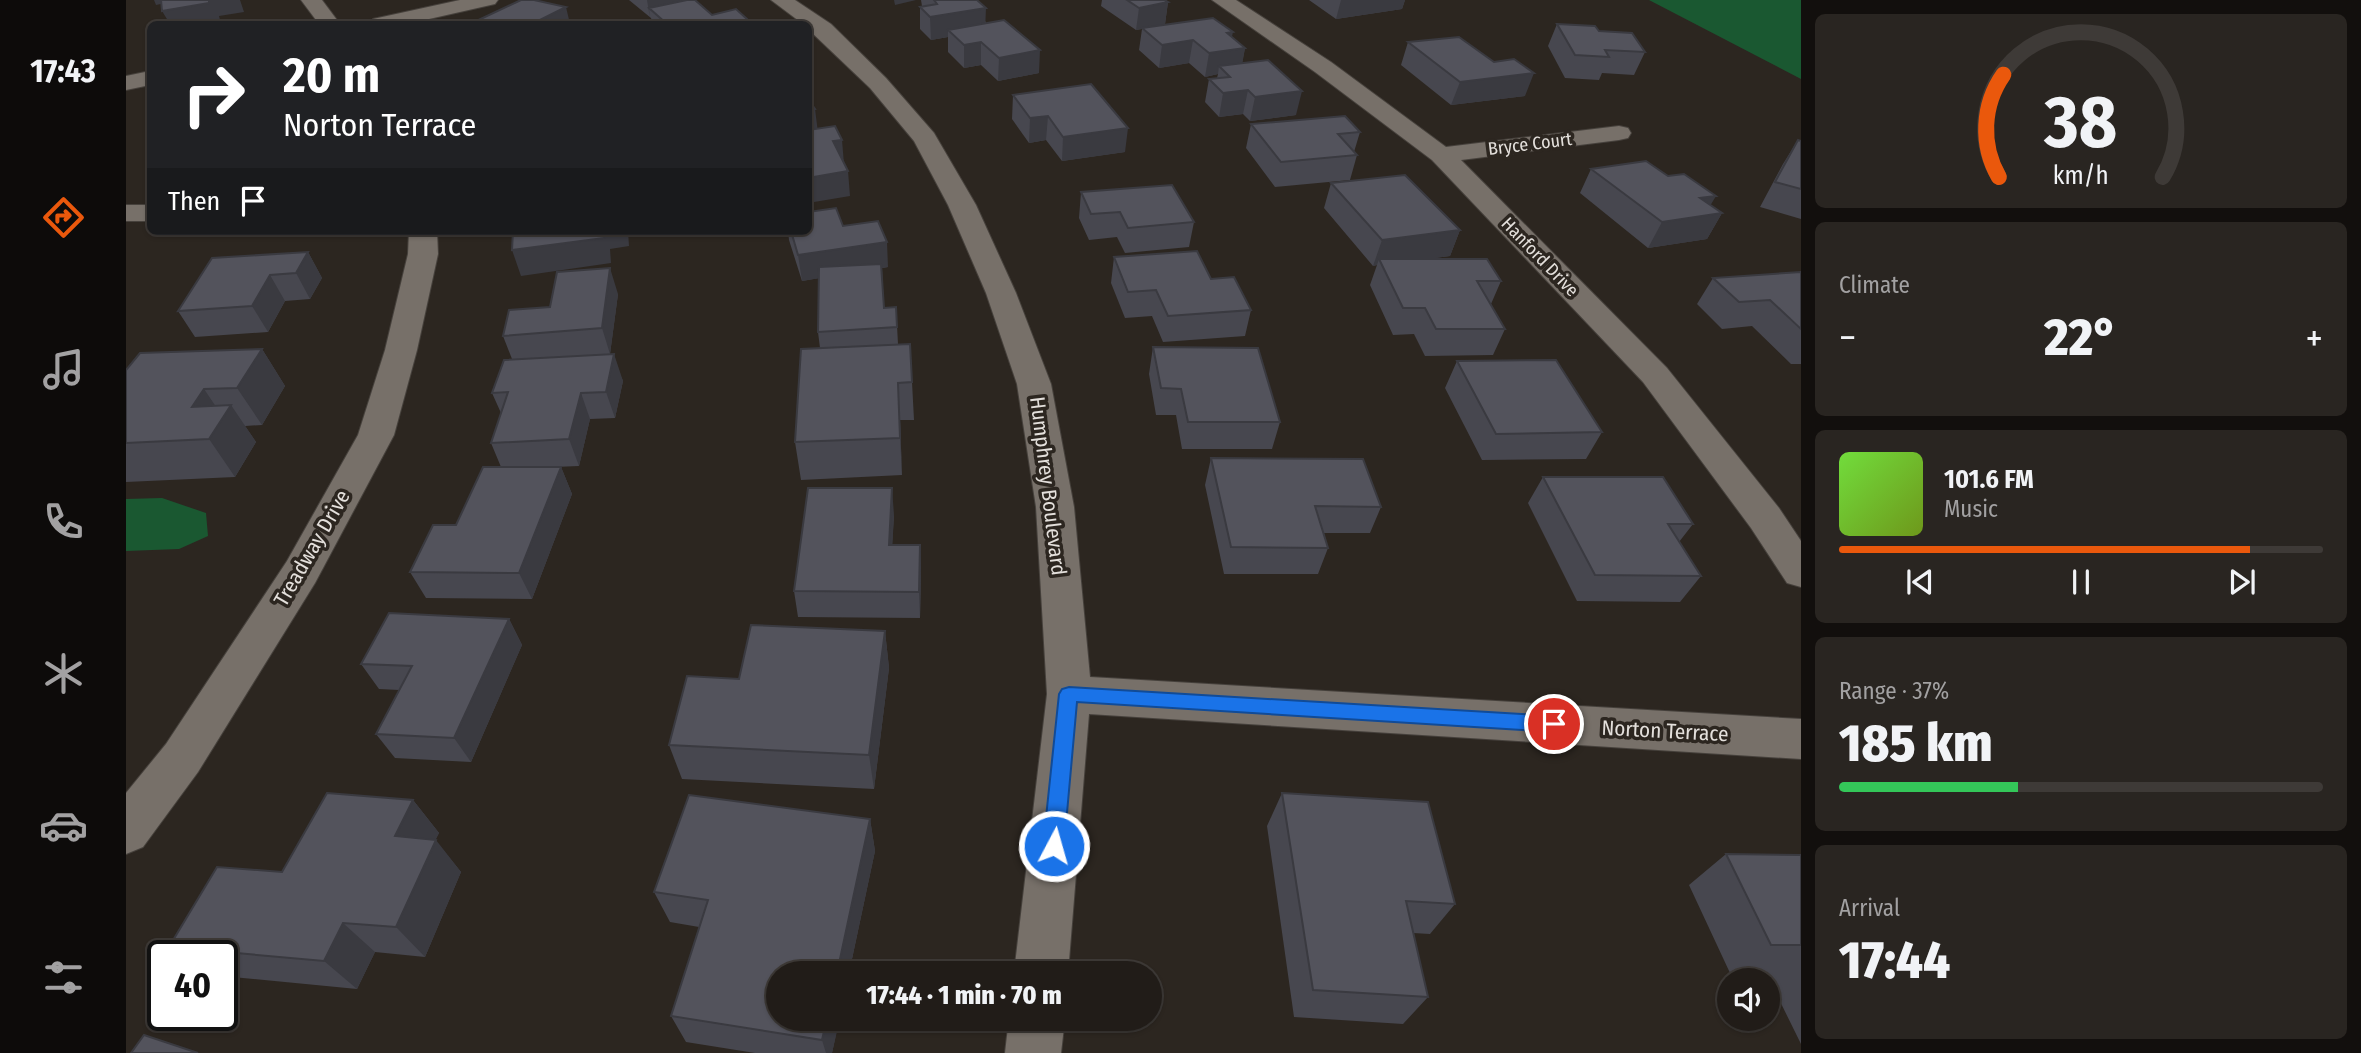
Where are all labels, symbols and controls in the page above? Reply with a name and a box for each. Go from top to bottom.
text: 20 m [283,46,380,105]
icon: right [168,49,259,140]
text: 17:43 [30,52,96,90]
text: 38 [2044,79,2117,166]
text: Norton Terrace [283,106,476,144]
street label: Bryce Court [1487,128,1573,160]
text: km/h [2053,161,2109,191]
icon: arrive [234,182,272,220]
text: Then [168,186,220,217]
icon: directions [39,193,88,242]
street label: Hanford Drive [1497,213,1583,301]
text: Climate [1839,271,1910,299]
text: 22° [2044,306,2118,369]
text: − [1839,315,1856,361]
text: + [2306,315,2323,361]
icon: music [39,345,88,394]
street label: Humphrey Boulevard [1024,395,1072,577]
text: 101.6 FM [1944,464,2034,495]
street label: Treadway Drive [268,485,356,611]
text: Music [1944,495,1998,523]
icon: phone [39,497,88,546]
icon: previous [1901,563,1939,601]
icon: pause [2062,563,2100,601]
icon: next [2223,563,2261,601]
icon: climate [39,649,88,698]
text: Range · 37% [1839,677,1949,705]
pin [1524,694,1584,754]
icon: arrive [1535,705,1573,743]
text: 185 km [1839,712,1993,775]
street label: Norton Terrace [1601,715,1729,747]
icon: car [39,801,88,850]
position arrow [1017,809,1091,883]
text: Arrival [1839,894,1900,922]
text: 17:44 [1839,929,1950,992]
speed limit sign: 40 [147,940,238,1031]
icon: filters [39,953,88,1002]
map controls [1717,968,1780,1031]
button: sound [1717,968,1780,1031]
text: 17:44 · 1 min · 70 m [866,980,1062,1011]

